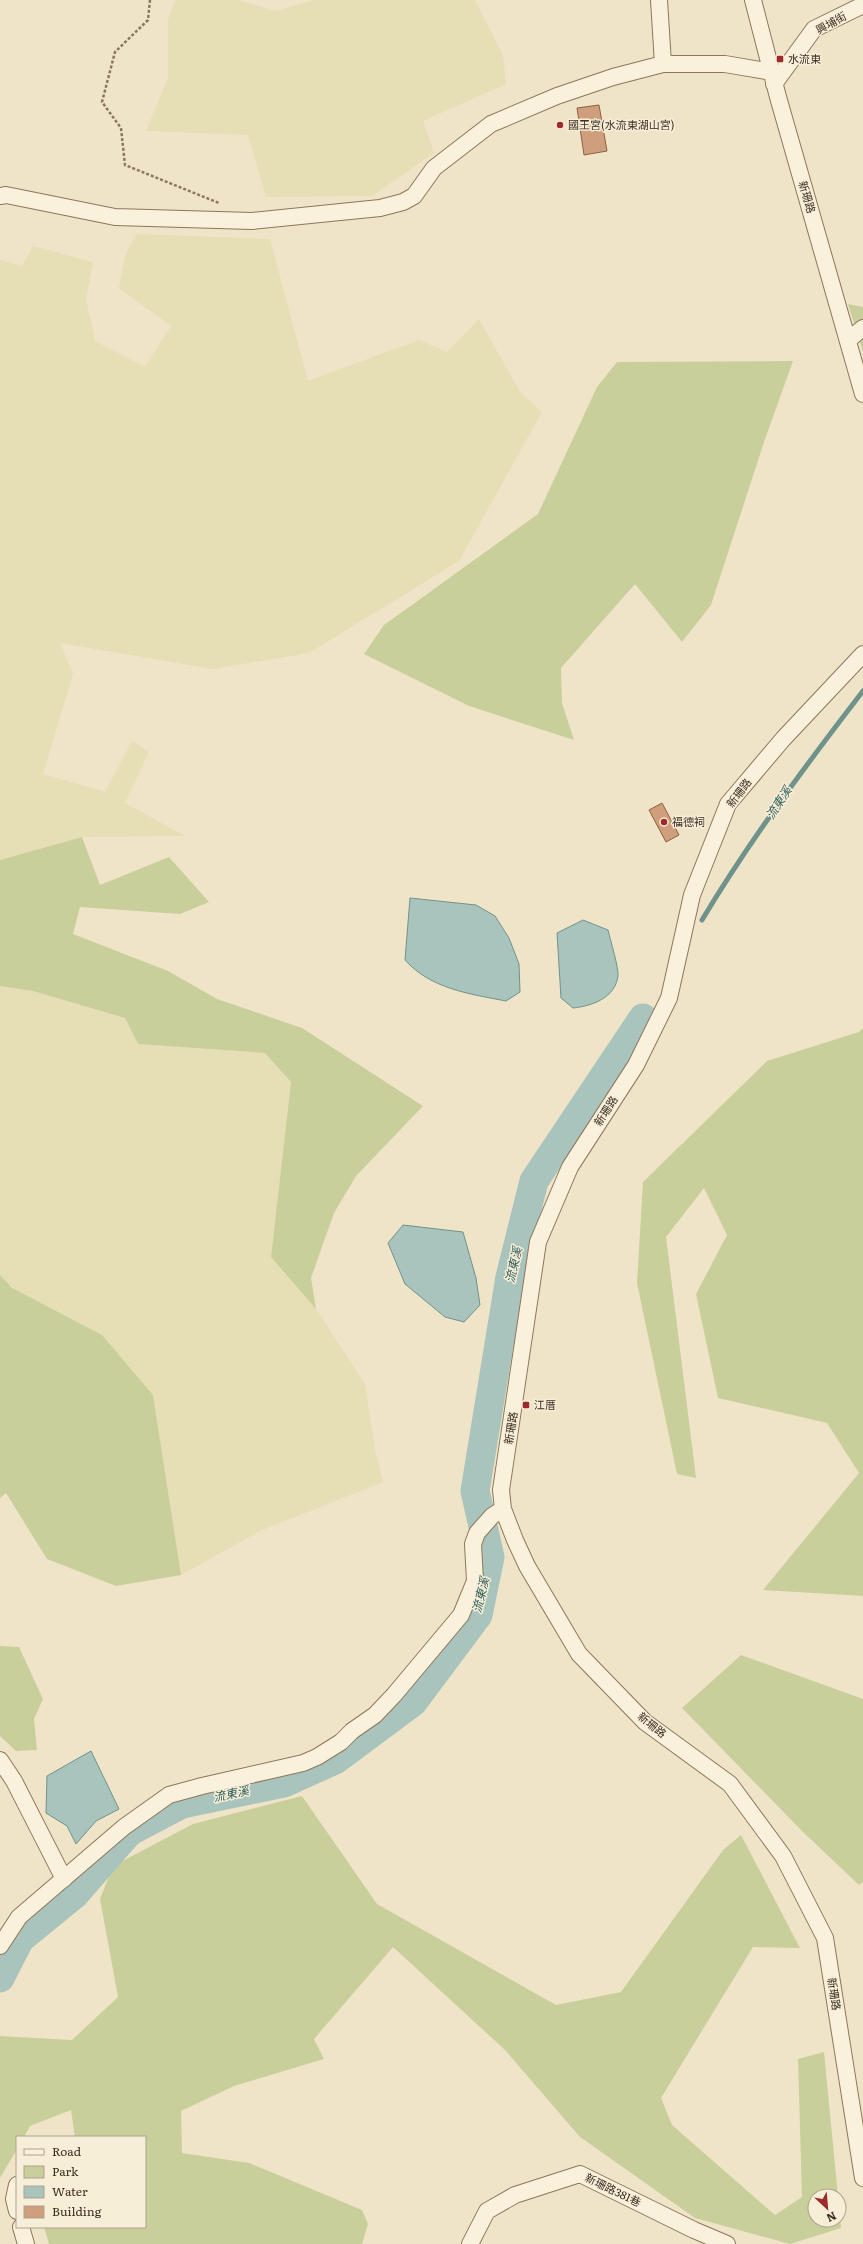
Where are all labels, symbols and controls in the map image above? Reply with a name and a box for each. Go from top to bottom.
street label: 興埔街 [812,7,849,37]
place label: 水流東 [788,50,821,66]
marker: 水流東 [775,54,785,64]
place label: 國王宮(水流東湖山宮) [568,116,674,132]
marker: 國王宮(水流東湖山宮) [555,120,565,130]
street label: 新珊路 [796,179,820,215]
street label: 新珊路 [722,774,755,810]
water label: 流東溪 [761,781,797,822]
place label: 福德祠 [672,813,705,829]
marker: 福德祠 [659,817,669,827]
street label: 新珊路 [589,1092,621,1129]
water label: 流東溪 [500,1243,526,1284]
place label: 江厝 [534,1396,556,1412]
marker: 江厝 [521,1400,531,1410]
street label: 新珊路 [500,1410,520,1445]
water label: 流東溪 [467,1573,494,1614]
street label: 新珊路 [635,1708,670,1741]
water label: 流東溪 [211,1780,252,1806]
street label: 新珊路 [825,1976,845,2011]
legend [16,2136,146,2228]
text: Road [52,2142,82,2160]
text: Park [52,2162,79,2180]
street label: 新珊路381巷 [583,2169,644,2210]
text: Water [52,2182,88,2200]
north arrow [807,2188,847,2228]
text: Building [52,2202,102,2220]
text: N [824,2209,839,2227]

